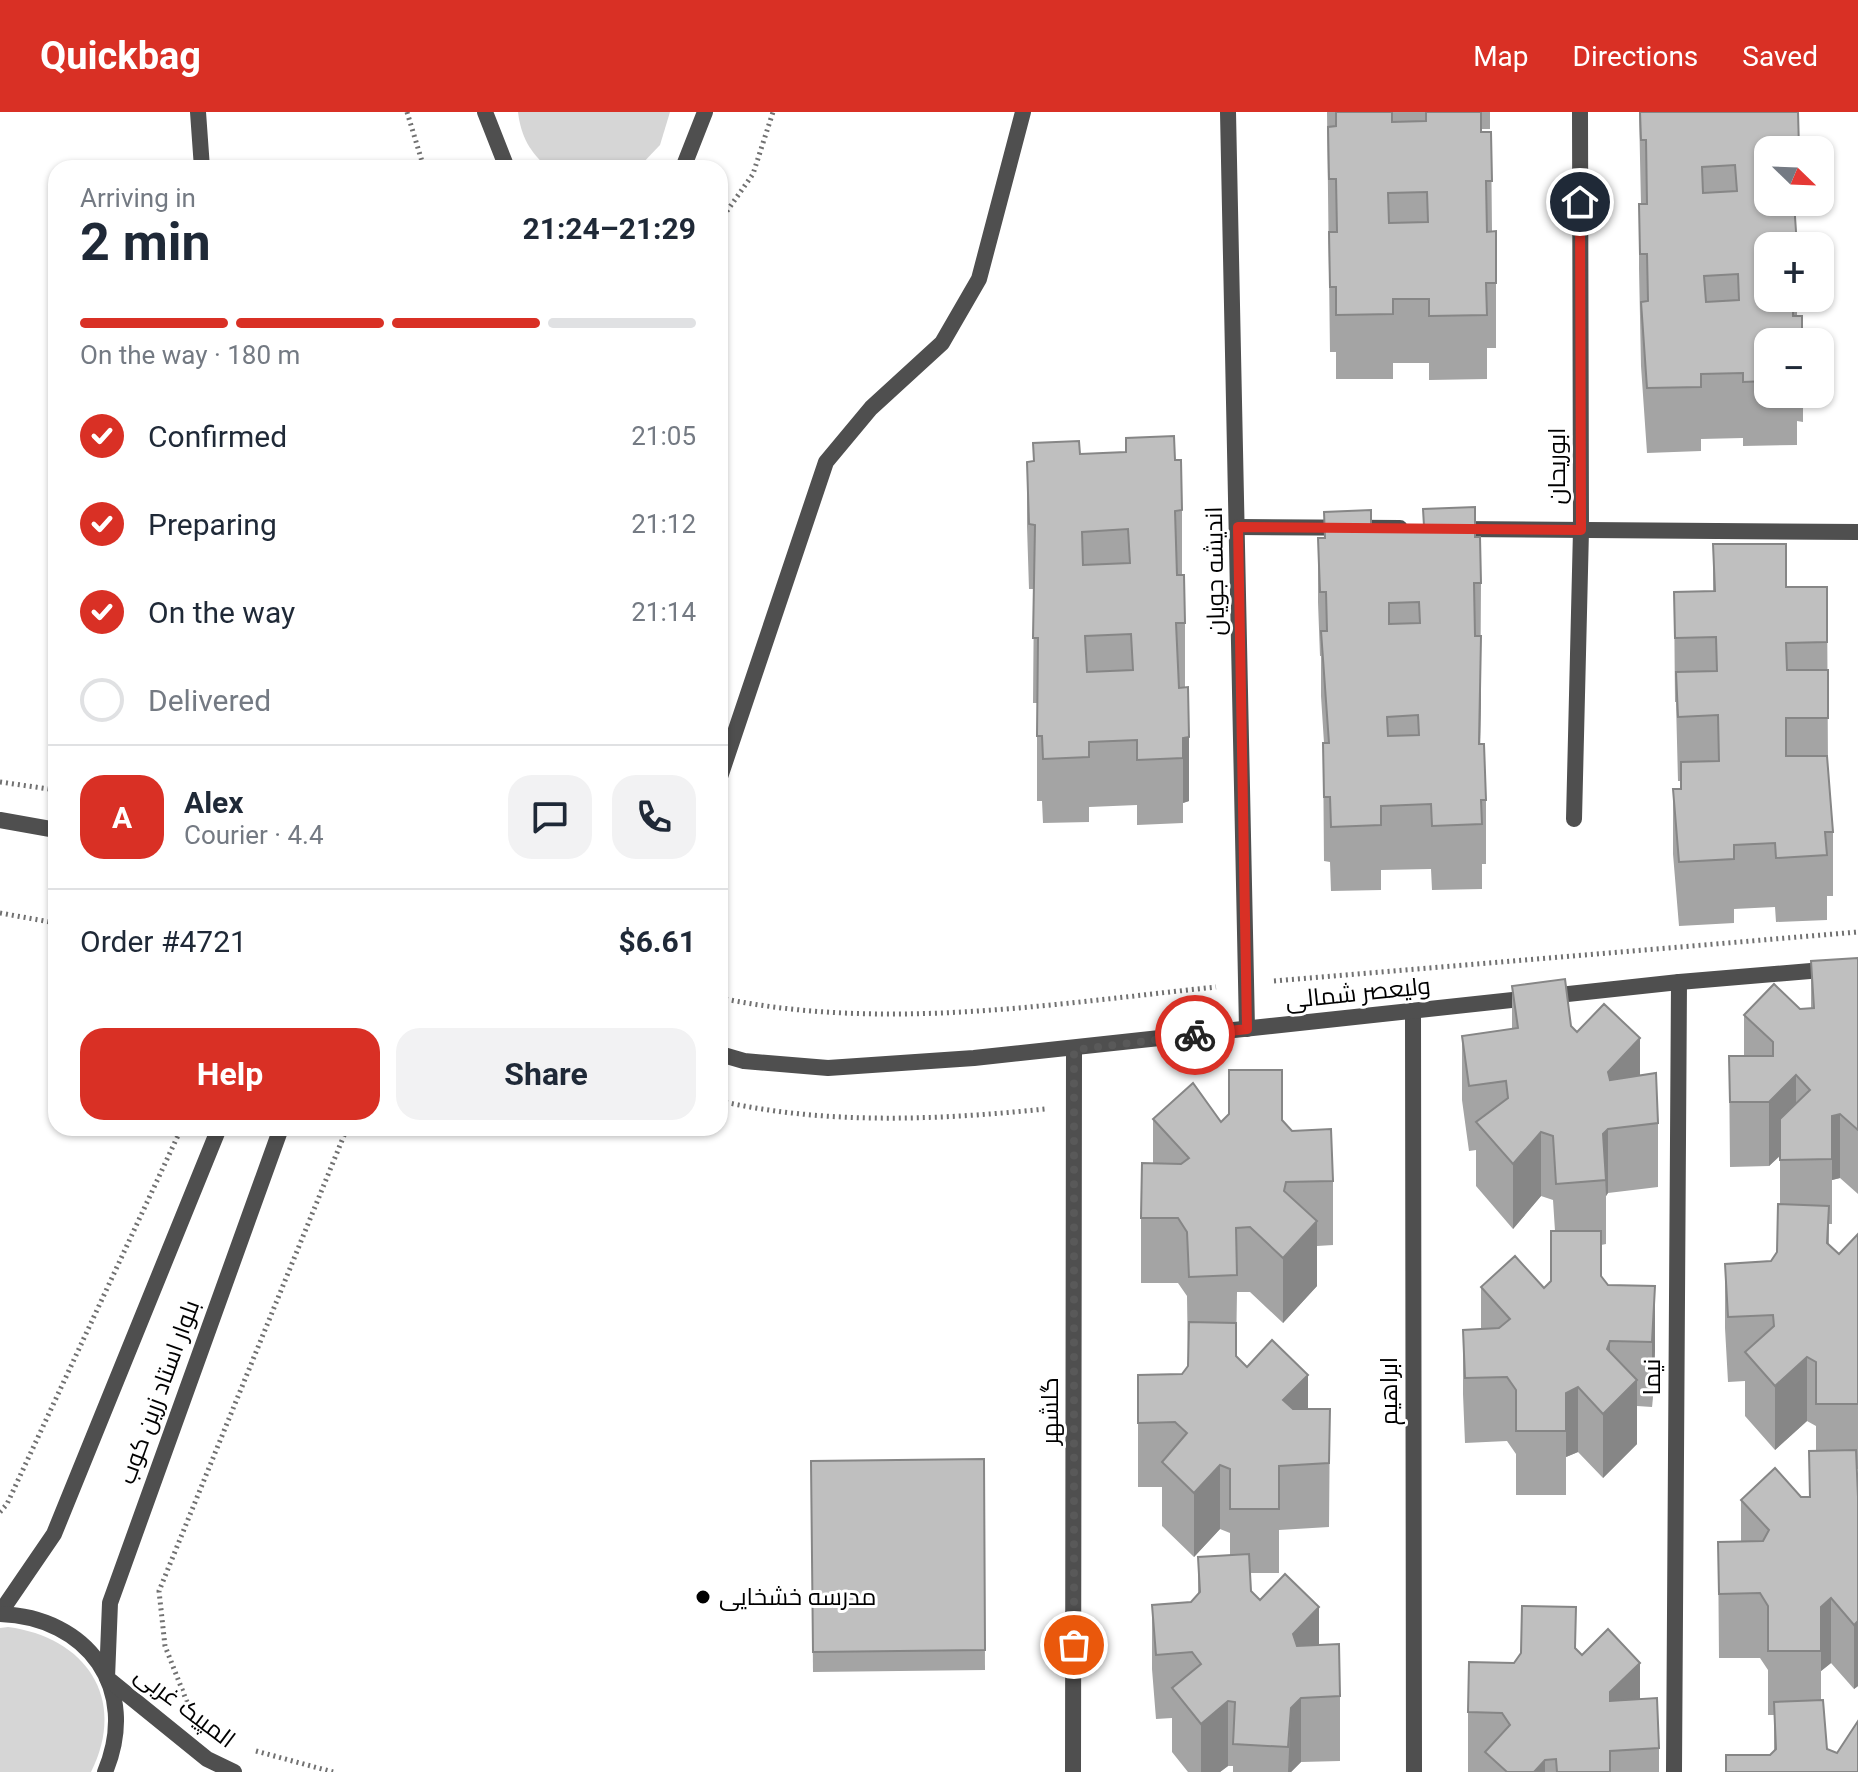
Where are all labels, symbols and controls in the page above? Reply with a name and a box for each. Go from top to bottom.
text: Quickbag [40,34,201,78]
text: Map [1473,40,1529,73]
text: Directions [1573,40,1698,73]
text: Saved [1742,40,1818,73]
north arrow [1754,136,1834,216]
map controls [1754,136,1834,408]
pin [1546,168,1614,236]
icon: home [1558,180,1602,224]
text: Arriving in [80,183,196,213]
text: 21:24–21:29 [522,211,696,246]
text: 2 min [80,212,211,273]
button: + [1754,232,1834,312]
button: − [1754,328,1834,408]
text: On the way · 180 m [80,340,300,370]
icon: check [80,414,124,458]
text: Confirmed [148,419,287,454]
text: 21:05 [631,421,696,451]
street label: ابوریحان [1543,428,1571,505]
icon: check [80,502,124,546]
street label: اندیشه جویان [1200,506,1230,636]
text: Preparing [148,507,277,542]
text: 21:12 [631,509,696,539]
icon: check [80,590,124,634]
text: On the way [148,595,295,630]
text: 21:14 [631,597,696,627]
text: Delivered [148,683,271,718]
button: chat [508,775,592,859]
button: phone [612,775,696,859]
text: Alex [184,785,244,820]
text: A [112,800,132,835]
text: Courier · 4.4 [184,820,324,850]
text: Order #4721 [80,924,247,959]
text: $6.61 [618,924,696,959]
street label: ولیعصر شمالی [1284,971,1432,1015]
courier [1155,995,1235,1075]
icon: bike [1173,1013,1217,1057]
button: Help [80,1028,380,1120]
button: Share [396,1028,696,1120]
street label: بلوار استاد زرین کوب [113,1296,205,1488]
street label: ابراهیم [1375,1357,1405,1425]
street label: نیما [1638,1359,1666,1395]
street label: گلشهر [1036,1377,1064,1447]
place label: مدرسه خشخایی [719,1583,876,1611]
marker: مدرسه خشخایی [694,1588,712,1606]
pin [1040,1611,1108,1679]
icon: bag [1052,1623,1096,1667]
street label: المپیک غربی [129,1660,241,1754]

